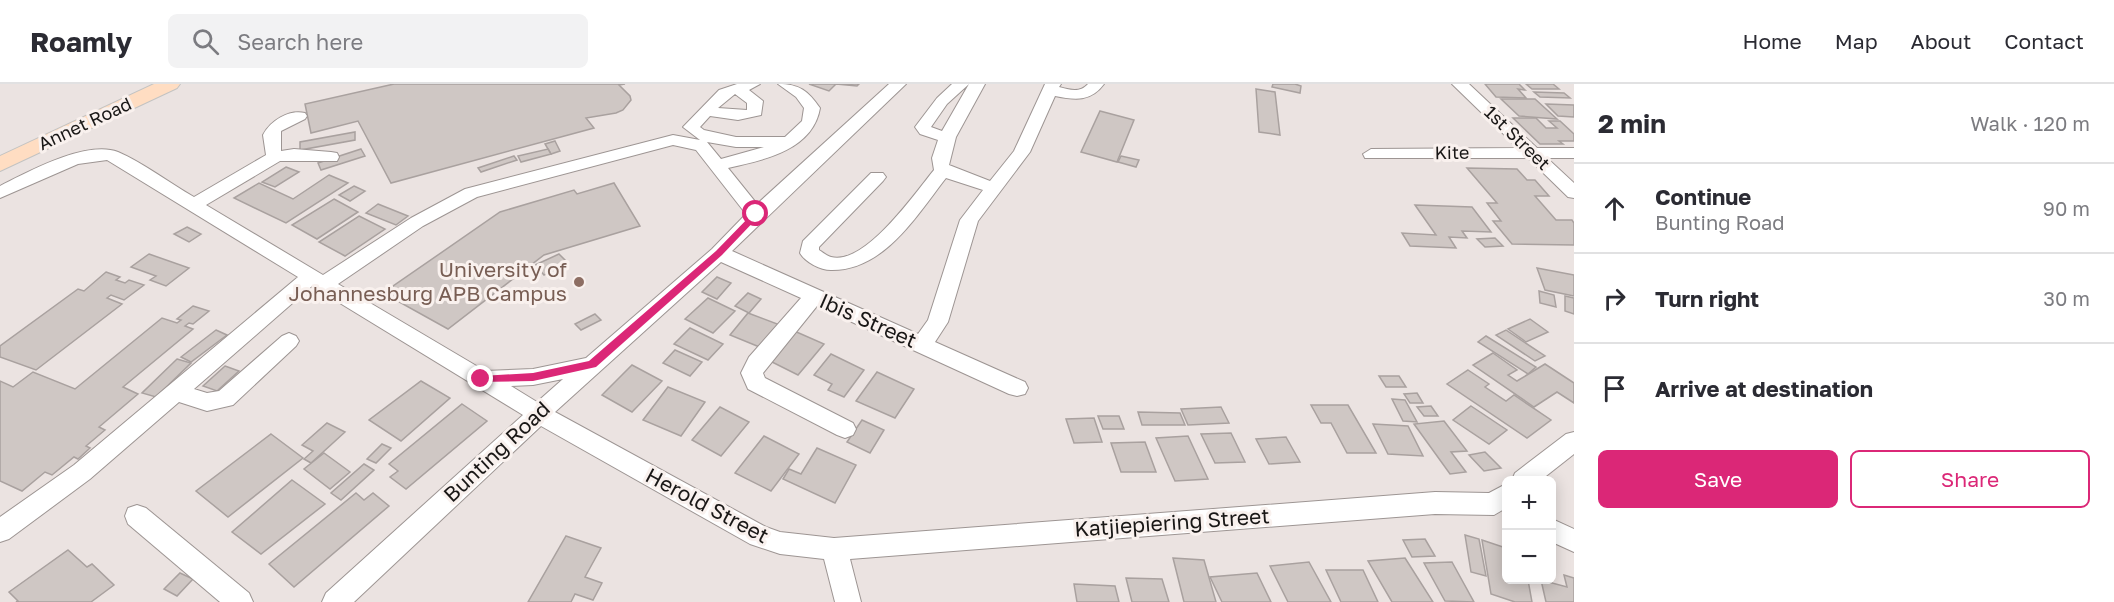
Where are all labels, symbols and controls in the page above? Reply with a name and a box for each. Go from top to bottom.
search box [168,14,588,68]
text: Roamly [30,25,132,58]
icon: search [189,25,222,58]
text: Search here [237,28,363,55]
text: Home [1742,28,1802,54]
text: Map [1835,28,1878,54]
text: About [1911,28,1971,54]
text: Contact [2004,28,2084,54]
street label: Annet Road [34,92,135,154]
street label: 1st Street [1480,100,1555,174]
text: 2 min [1598,108,1666,139]
text: Walk · 120 m [1970,111,2090,135]
street label: Kite [1434,141,1470,163]
text: Continue [1655,183,1751,210]
icon: ahead [1598,192,1631,225]
text: 90 m [2043,196,2090,220]
route start [742,200,768,226]
text: Bunting Road [1655,210,1785,234]
place label: University of Johannesburg APB Campus [288,256,567,306]
marker: University of Johannesburg APB Campus [572,275,586,289]
icon: right [1598,282,1631,315]
text: Turn right [1655,285,1759,312]
text: 30 m [2043,286,2090,310]
street label: Ibis Street [816,287,921,353]
route end [467,365,493,391]
icon: arrive [1598,372,1631,405]
text: Arrive at destination [1655,375,1873,402]
street label: Bunting Road [438,395,555,507]
button: Save [1598,450,1838,508]
button: Share [1850,450,2090,508]
street label: Herold Street [642,462,773,548]
map controls [1502,476,1556,584]
button: + [1502,476,1556,530]
street label: Katjiepiering Street [1073,502,1270,542]
button: − [1502,530,1556,584]

